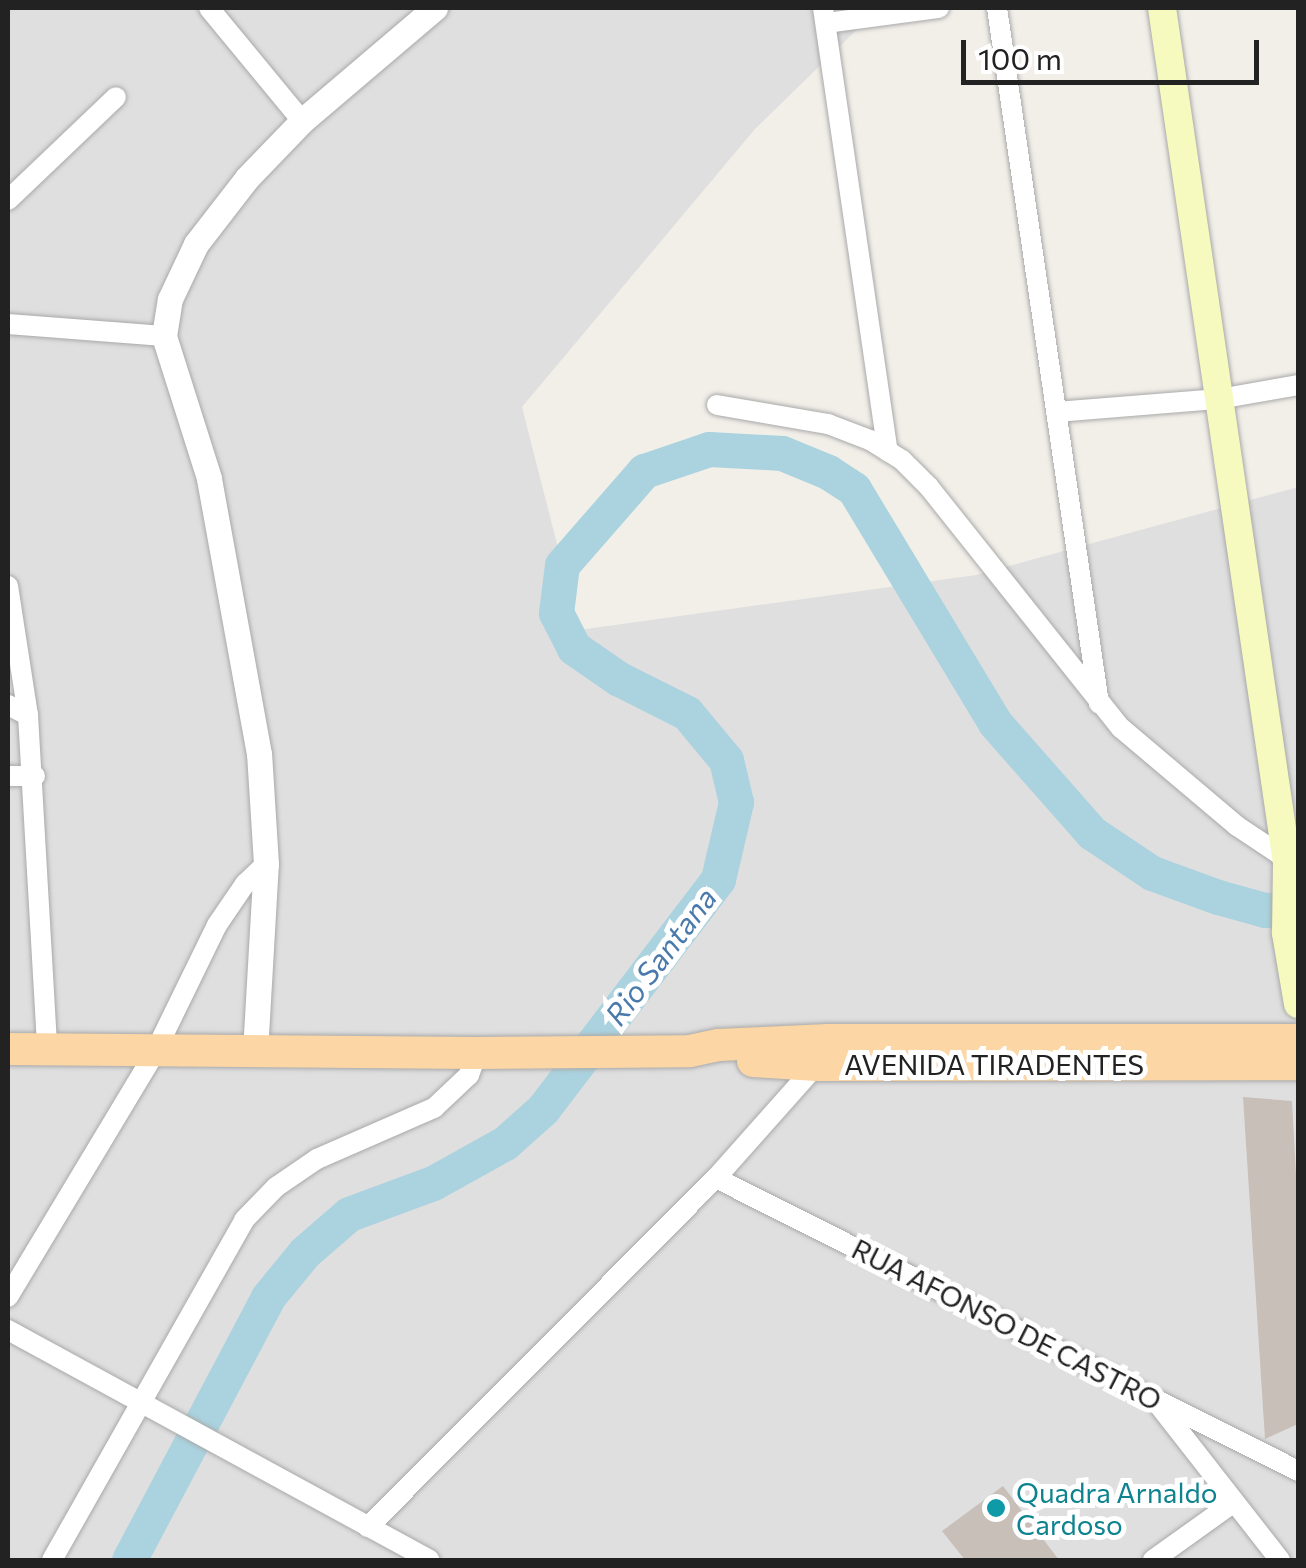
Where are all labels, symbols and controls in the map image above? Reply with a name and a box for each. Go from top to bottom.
scale bar [966,20,1264,82]
text: 100 m [978,39,1062,76]
water label: Rio Santana [597,880,723,1032]
street label: AVENIDA TIRADENTES [844,1047,1144,1081]
street label: RUA AFONSO DE CASTRO [847,1231,1167,1417]
place label: Quadra Arnaldo Cardoso [1016,1475,1217,1541]
marker: Quadra Arnaldo Cardoso [985,1497,1007,1519]

